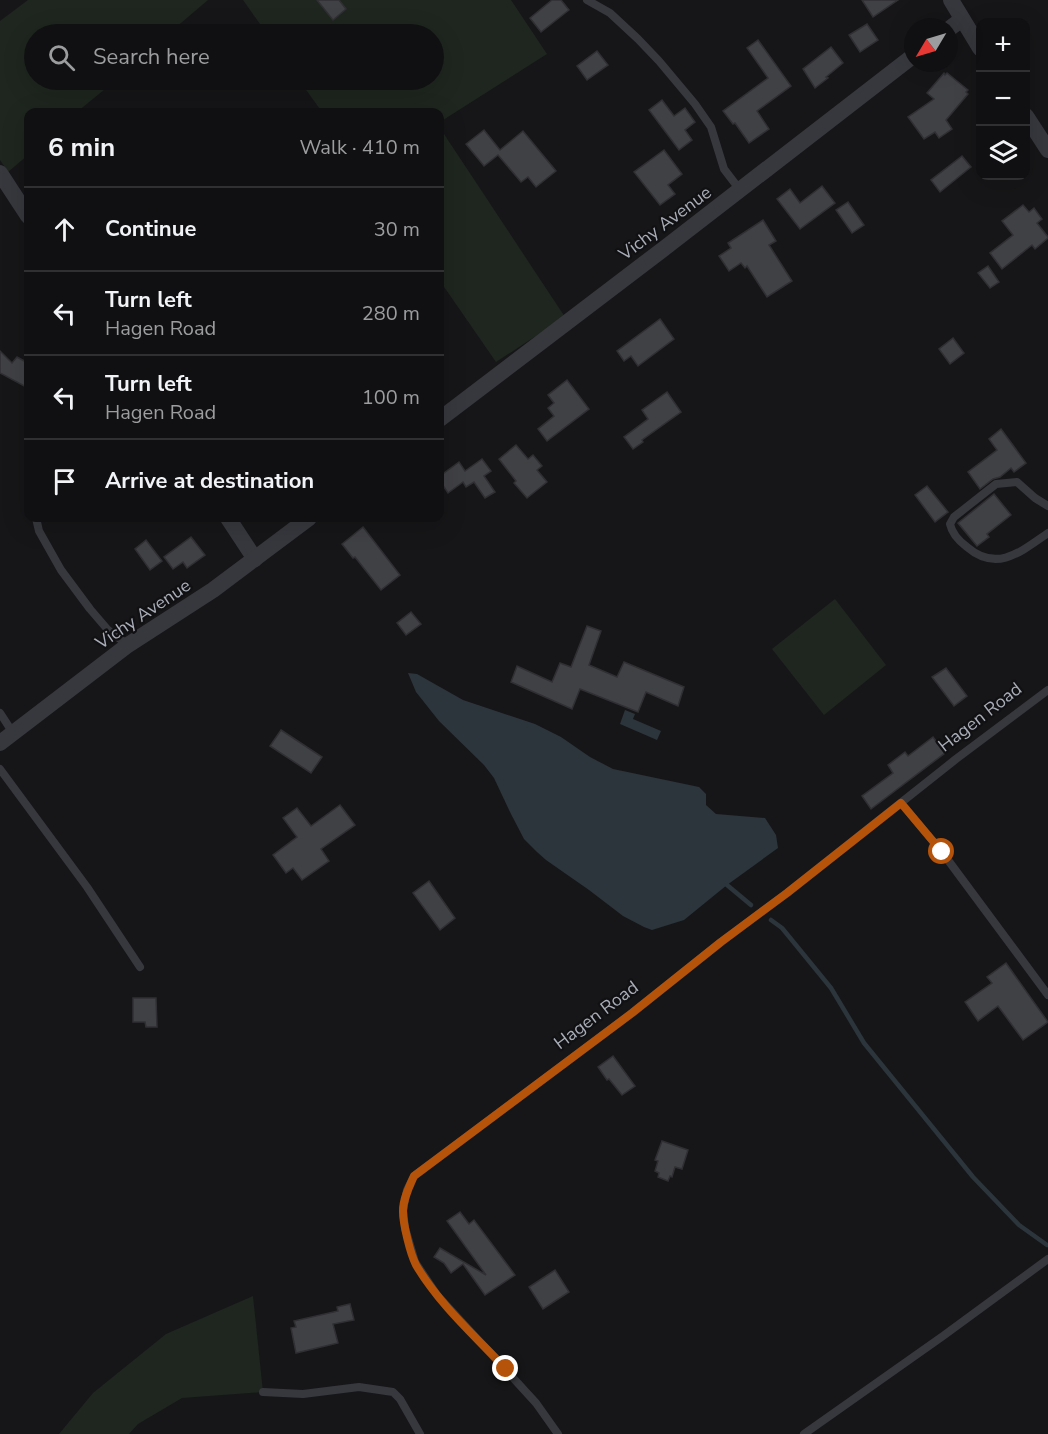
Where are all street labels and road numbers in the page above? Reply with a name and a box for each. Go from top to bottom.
street label: Vichy Avenue [613,180,716,266]
street label: Vichy Avenue [90,573,195,655]
street label: Hagen Road [933,677,1027,757]
street label: Hagen Road [549,975,643,1055]

